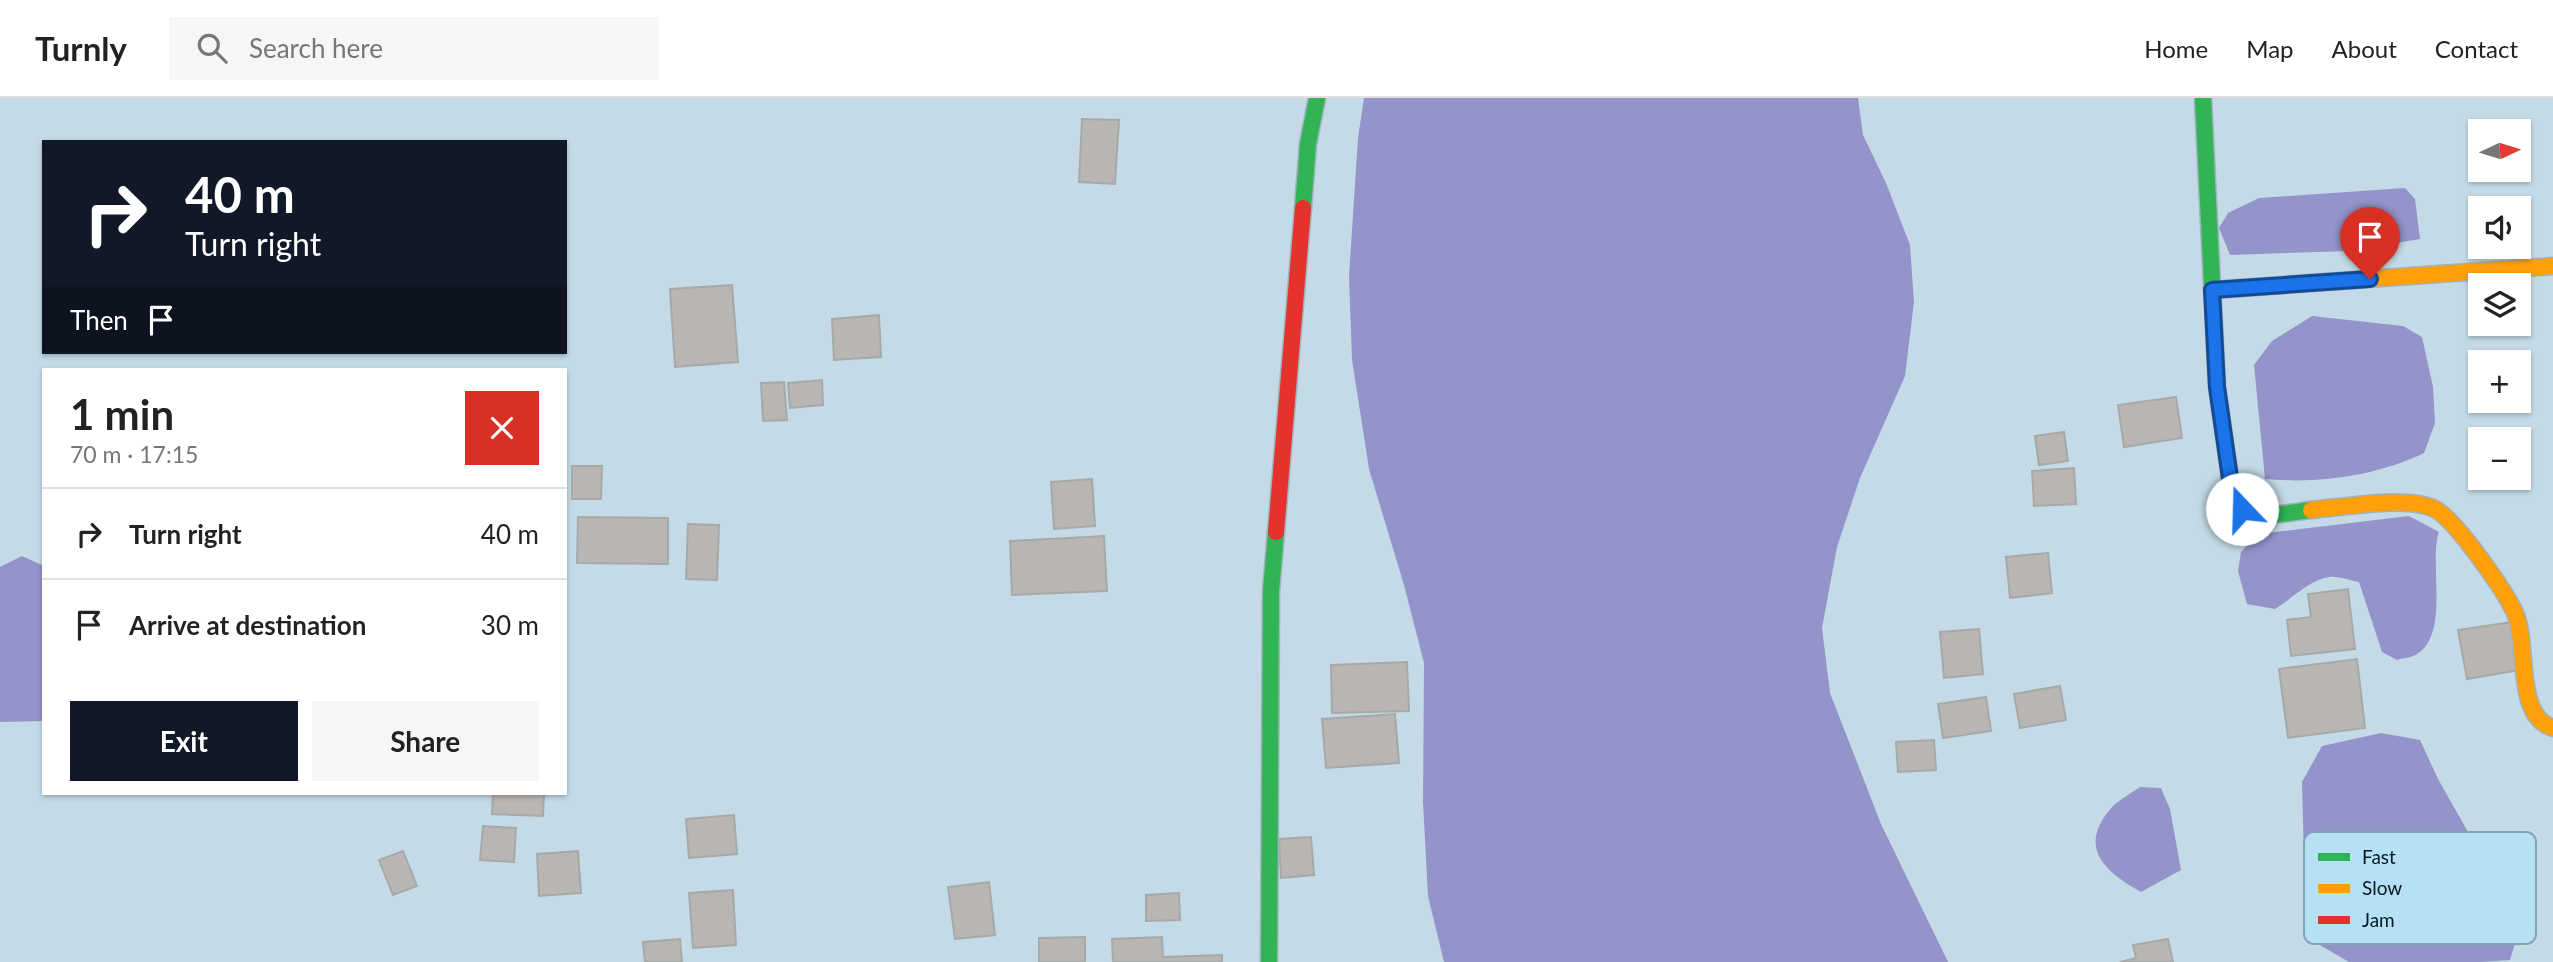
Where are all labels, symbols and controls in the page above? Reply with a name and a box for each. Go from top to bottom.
search box [169,17,659,80]
text: Turnly [35,28,127,68]
icon: search [193,29,231,67]
text: Search here [249,32,383,64]
text: Home [2144,34,2208,63]
text: Map [2246,34,2294,63]
text: About [2332,34,2397,63]
text: Contact [2435,34,2518,63]
north arrow [2468,119,2530,182]
map controls [2468,119,2531,490]
text: 40 m [185,165,295,223]
icon: right [70,168,161,259]
button: sound [2468,196,2531,259]
pin [2340,207,2400,279]
icon: arrive [2351,218,2389,256]
text: Turn right [185,224,321,263]
button: layers [2468,273,2531,336]
icon: arrive [142,301,180,339]
text: Then [70,304,128,336]
button: + [2468,350,2531,413]
text: 1 min [70,389,174,439]
button: close [465,391,539,465]
button: − [2468,427,2531,490]
text: 70 m · 17:15 [70,440,198,468]
position arrow [2205,472,2279,546]
icon: right [70,515,108,553]
text: Turn right [129,518,242,550]
text: 40 m [481,518,539,550]
icon: arrive [70,606,108,644]
text: Arrive at destination [129,609,366,641]
text: 30 m [481,609,539,641]
button: Exit [70,701,298,781]
button: Share [312,701,539,781]
legend [2304,832,2536,944]
text: Fast [2362,845,2396,868]
text: Slow [2362,876,2402,899]
text: Jam [2362,908,2395,931]

